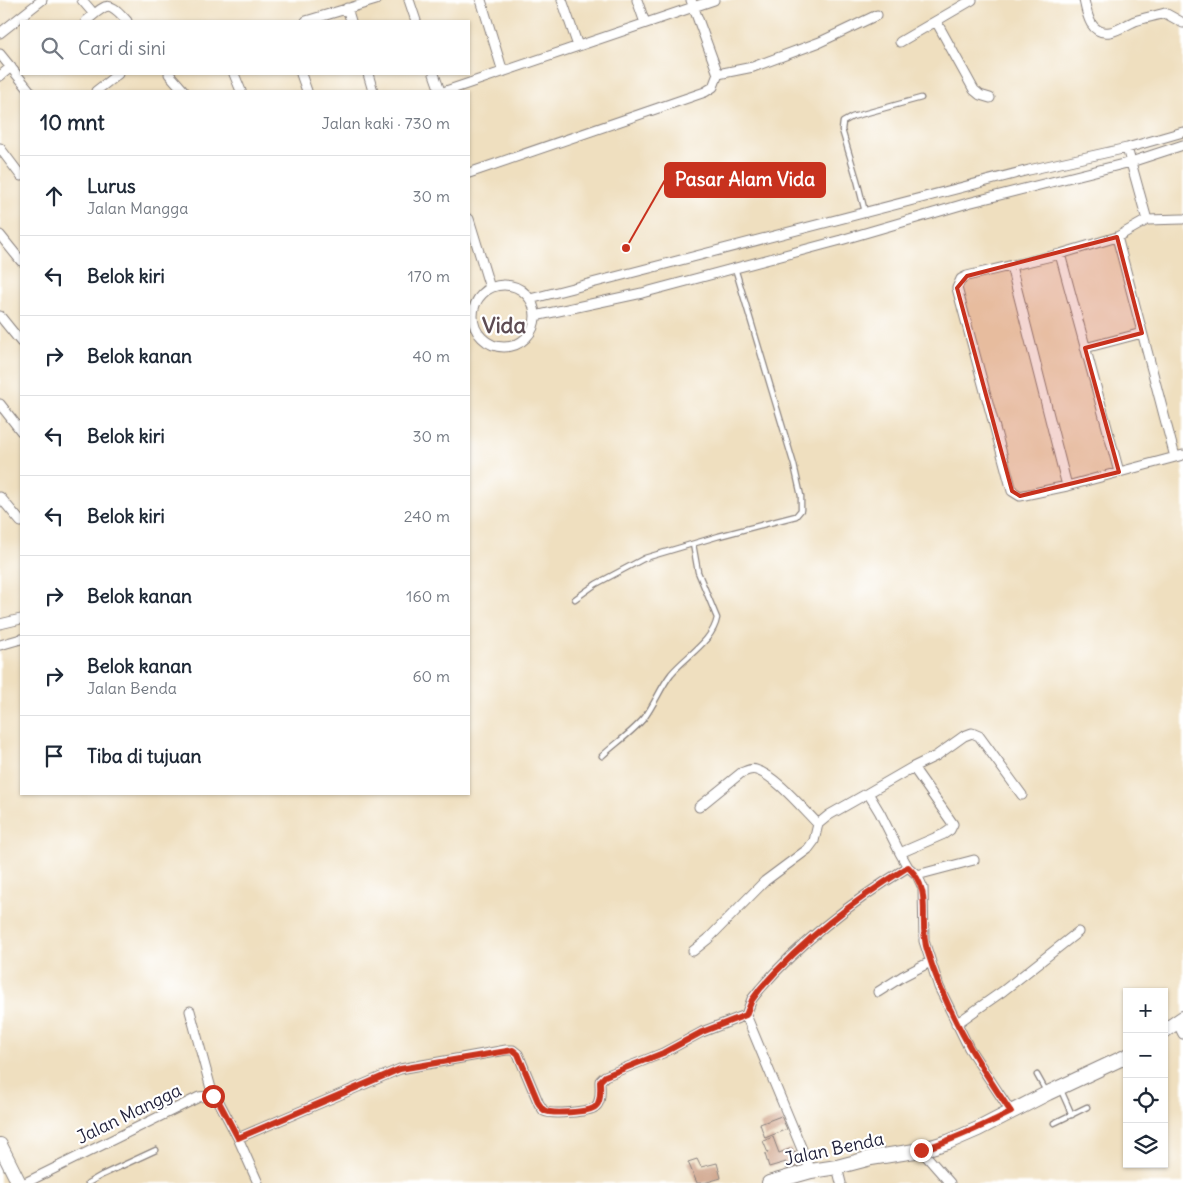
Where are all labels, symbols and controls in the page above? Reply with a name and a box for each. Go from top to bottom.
search box [20,20,470,75]
icon: search [38,34,66,62]
text: Cari di sini [78,36,166,60]
text: 10 mnt [40,109,105,136]
text: Jalan kaki · 730 m [322,113,450,133]
callout: Pasar Alam Vida [665,163,825,197]
text: Pasar Alam Vida [675,167,815,191]
text: Lurus [87,174,136,198]
icon: ahead [40,182,68,210]
text: 30 m [413,186,450,206]
text: Jalan Mangga [87,198,188,218]
icon: left [40,262,68,290]
text: Belok kiri [87,264,165,288]
text: 170 m [407,266,450,286]
district label: Vida [482,311,527,339]
icon: right [40,342,68,370]
text: Belok kanan [87,344,192,368]
text: 40 m [412,346,450,366]
icon: left [40,422,68,450]
text: Belok kiri [87,424,165,448]
text: 30 m [413,426,450,446]
icon: left [40,502,68,530]
text: Belok kiri [87,504,165,528]
text: 240 m [404,506,450,526]
icon: right [40,582,68,610]
text: Belok kanan [87,584,192,608]
text: 160 m [406,586,450,606]
text: Belok kanan [87,654,192,678]
icon: right [40,662,68,690]
text: 60 m [412,666,450,686]
text: Jalan Benda [87,678,177,698]
icon: arrive [40,742,68,770]
text: Tiba di tujuan [87,744,202,768]
map controls [1123,988,1168,1168]
button: + [1123,988,1168,1033]
button: − [1123,1033,1168,1078]
street label: Jalan Mangga [73,1078,185,1149]
button: locate [1123,1078,1168,1123]
route start [202,1085,225,1108]
button: layers [1123,1123,1168,1168]
street label: Jalan Benda [782,1127,886,1170]
route end [910,1139,933,1162]

